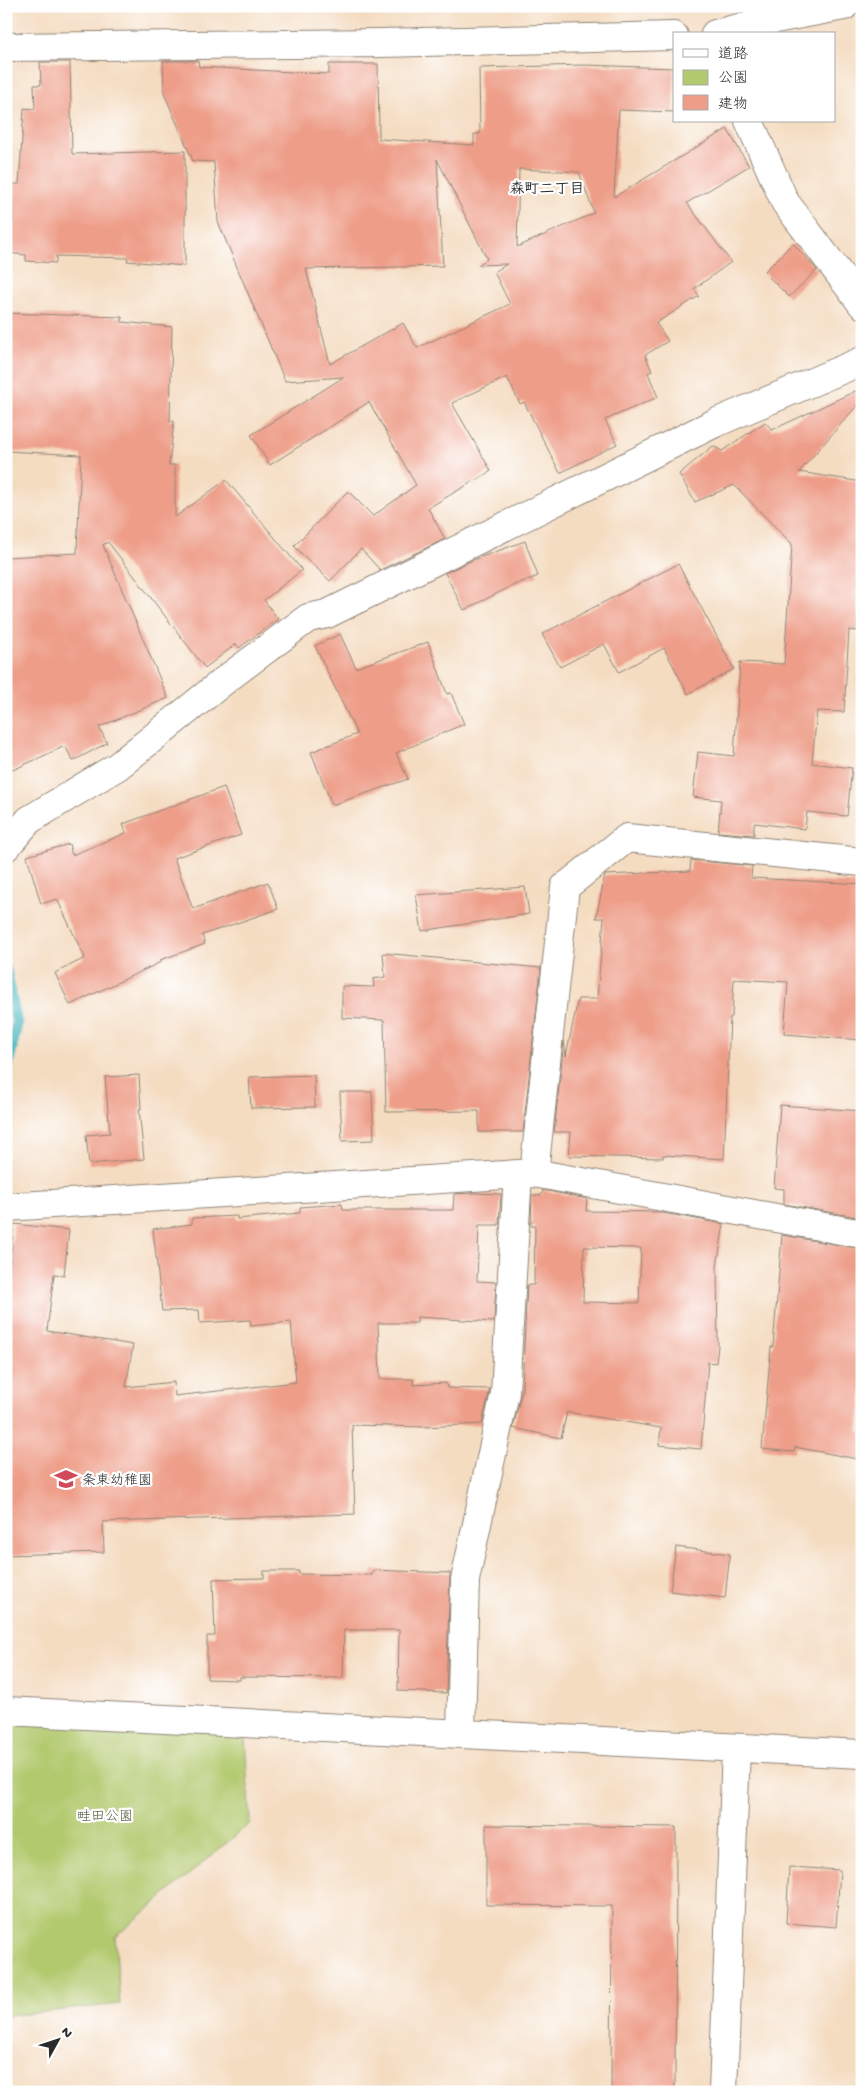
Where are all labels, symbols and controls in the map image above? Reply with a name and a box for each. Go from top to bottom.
legend [673,32,836,122]
text: 道路 [718,46,748,64]
text: 公園 [718,70,748,88]
text: 建物 [718,96,748,114]
district label: 森町二丁目 [509,180,585,199]
school or university icon: 条東幼稚園 [53,1466,79,1492]
place label: 条東幼稚園 [82,1473,152,1490]
park label: 畦田公園 [77,1809,133,1826]
north arrow [32,2016,82,2066]
text: N [57,2024,75,2042]

